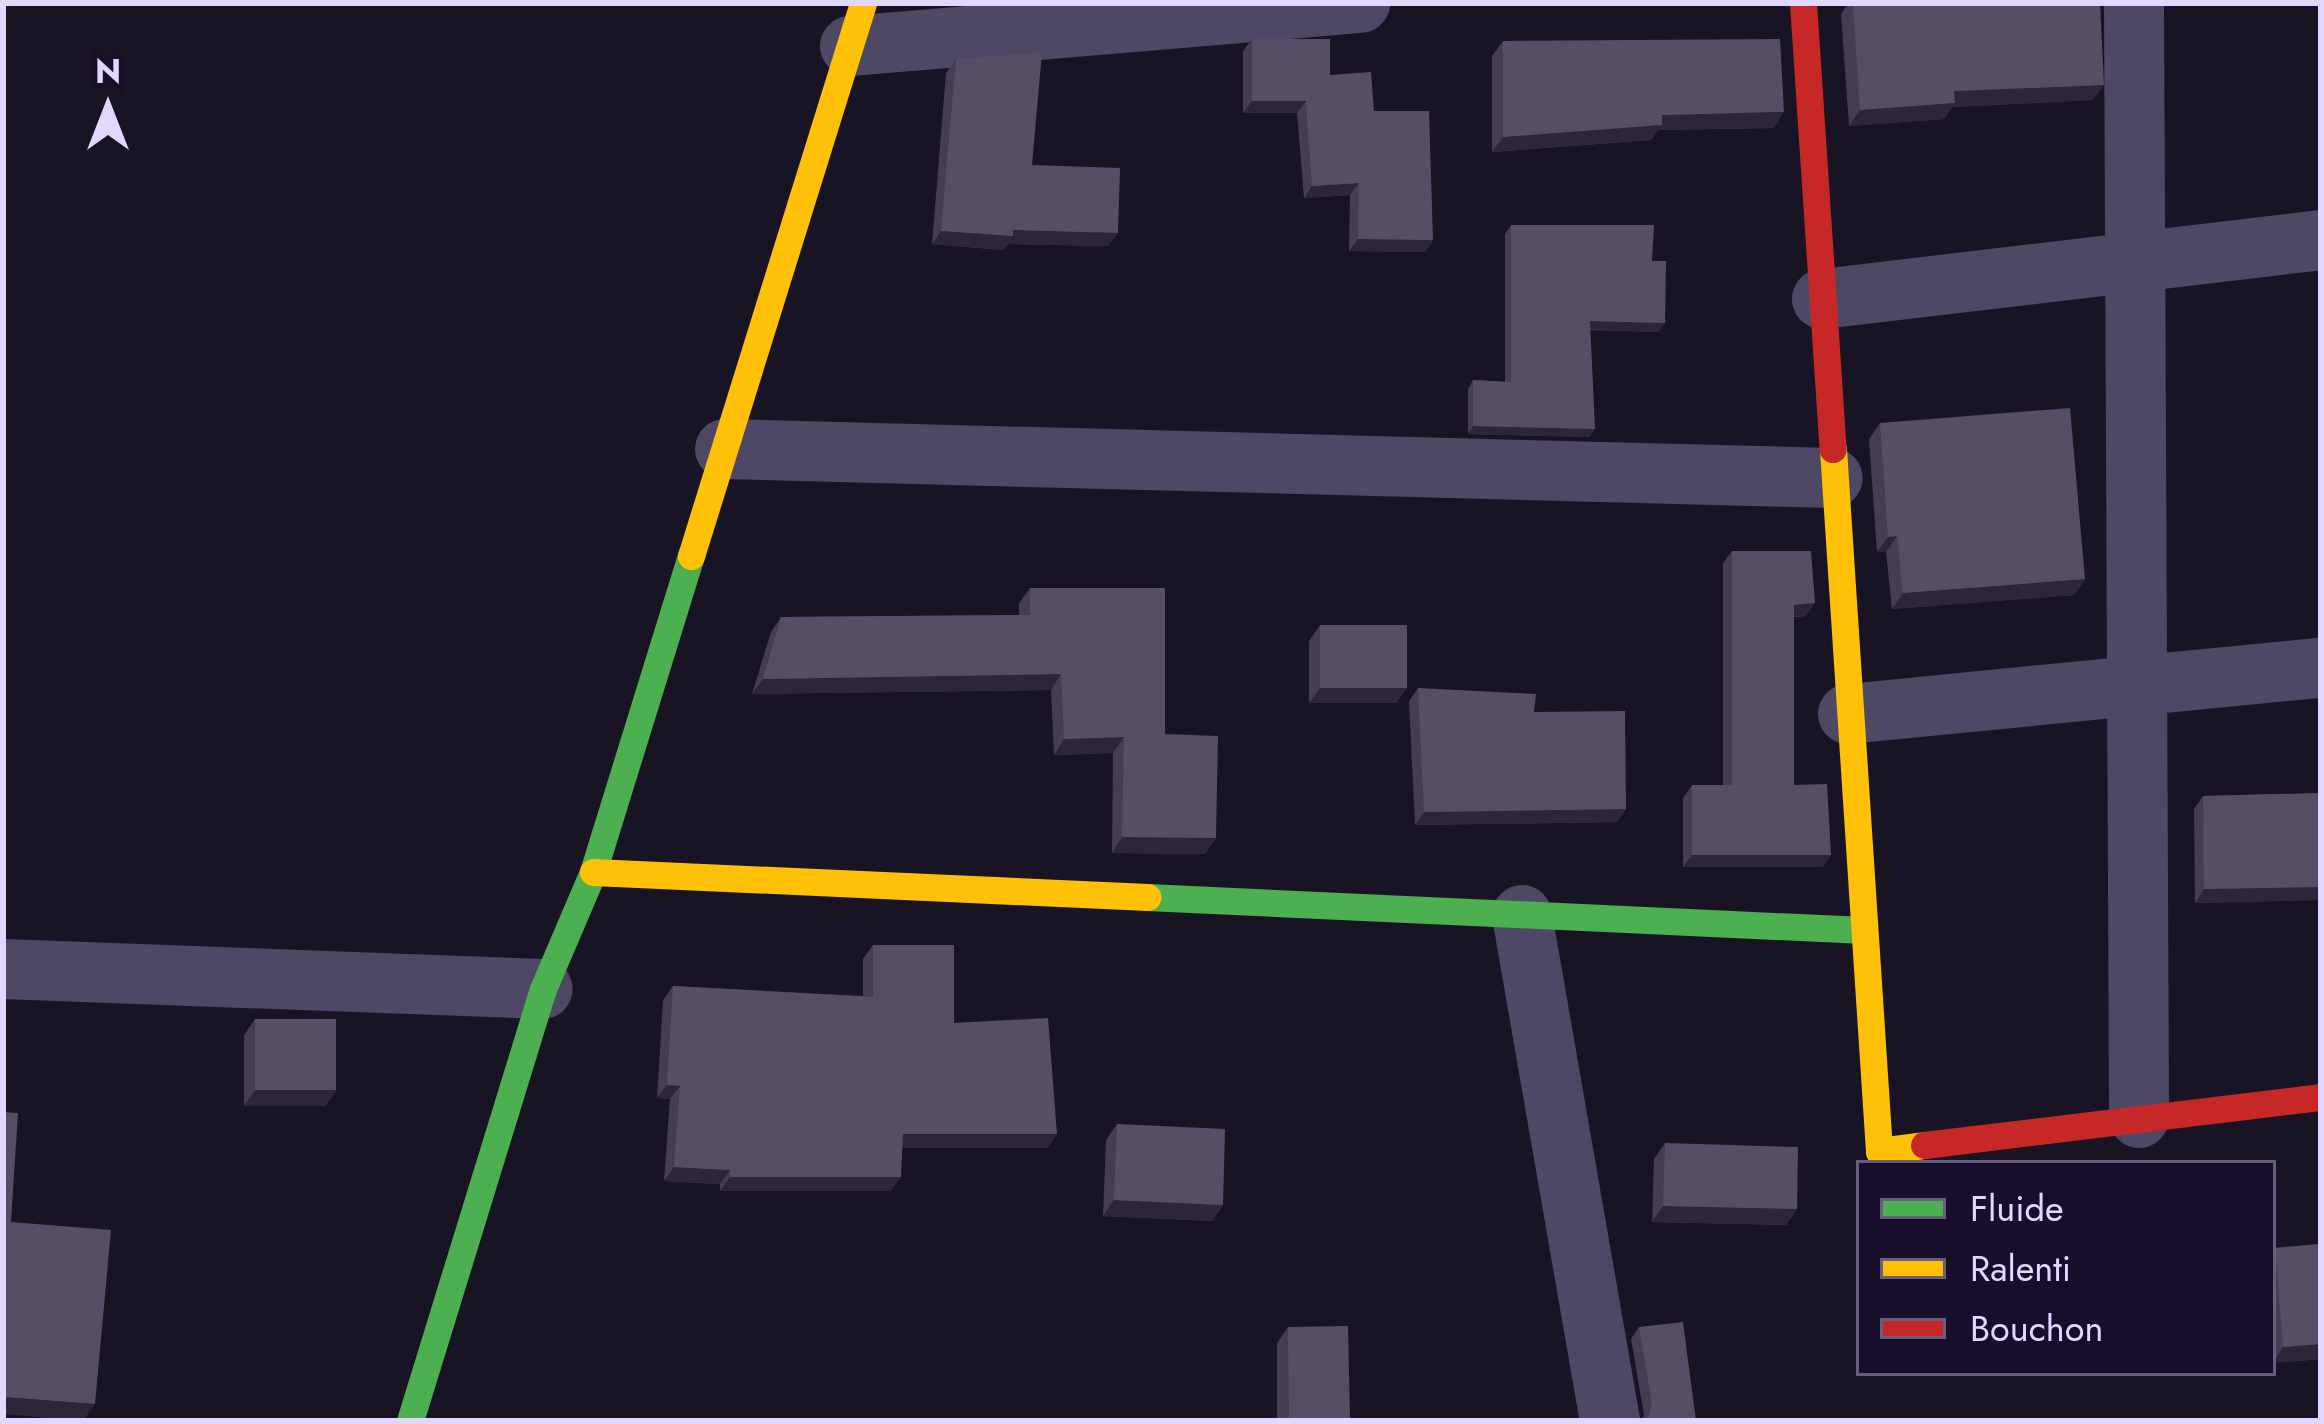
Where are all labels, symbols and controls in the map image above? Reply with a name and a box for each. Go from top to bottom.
north arrow [48,48,168,168]
text: N [95,48,121,95]
legend [1856,1160,2276,1376]
text: Fluide [1970,1182,2064,1234]
text: Ralenti [1970,1242,2071,1294]
text: Bouchon [1970,1302,2103,1354]

